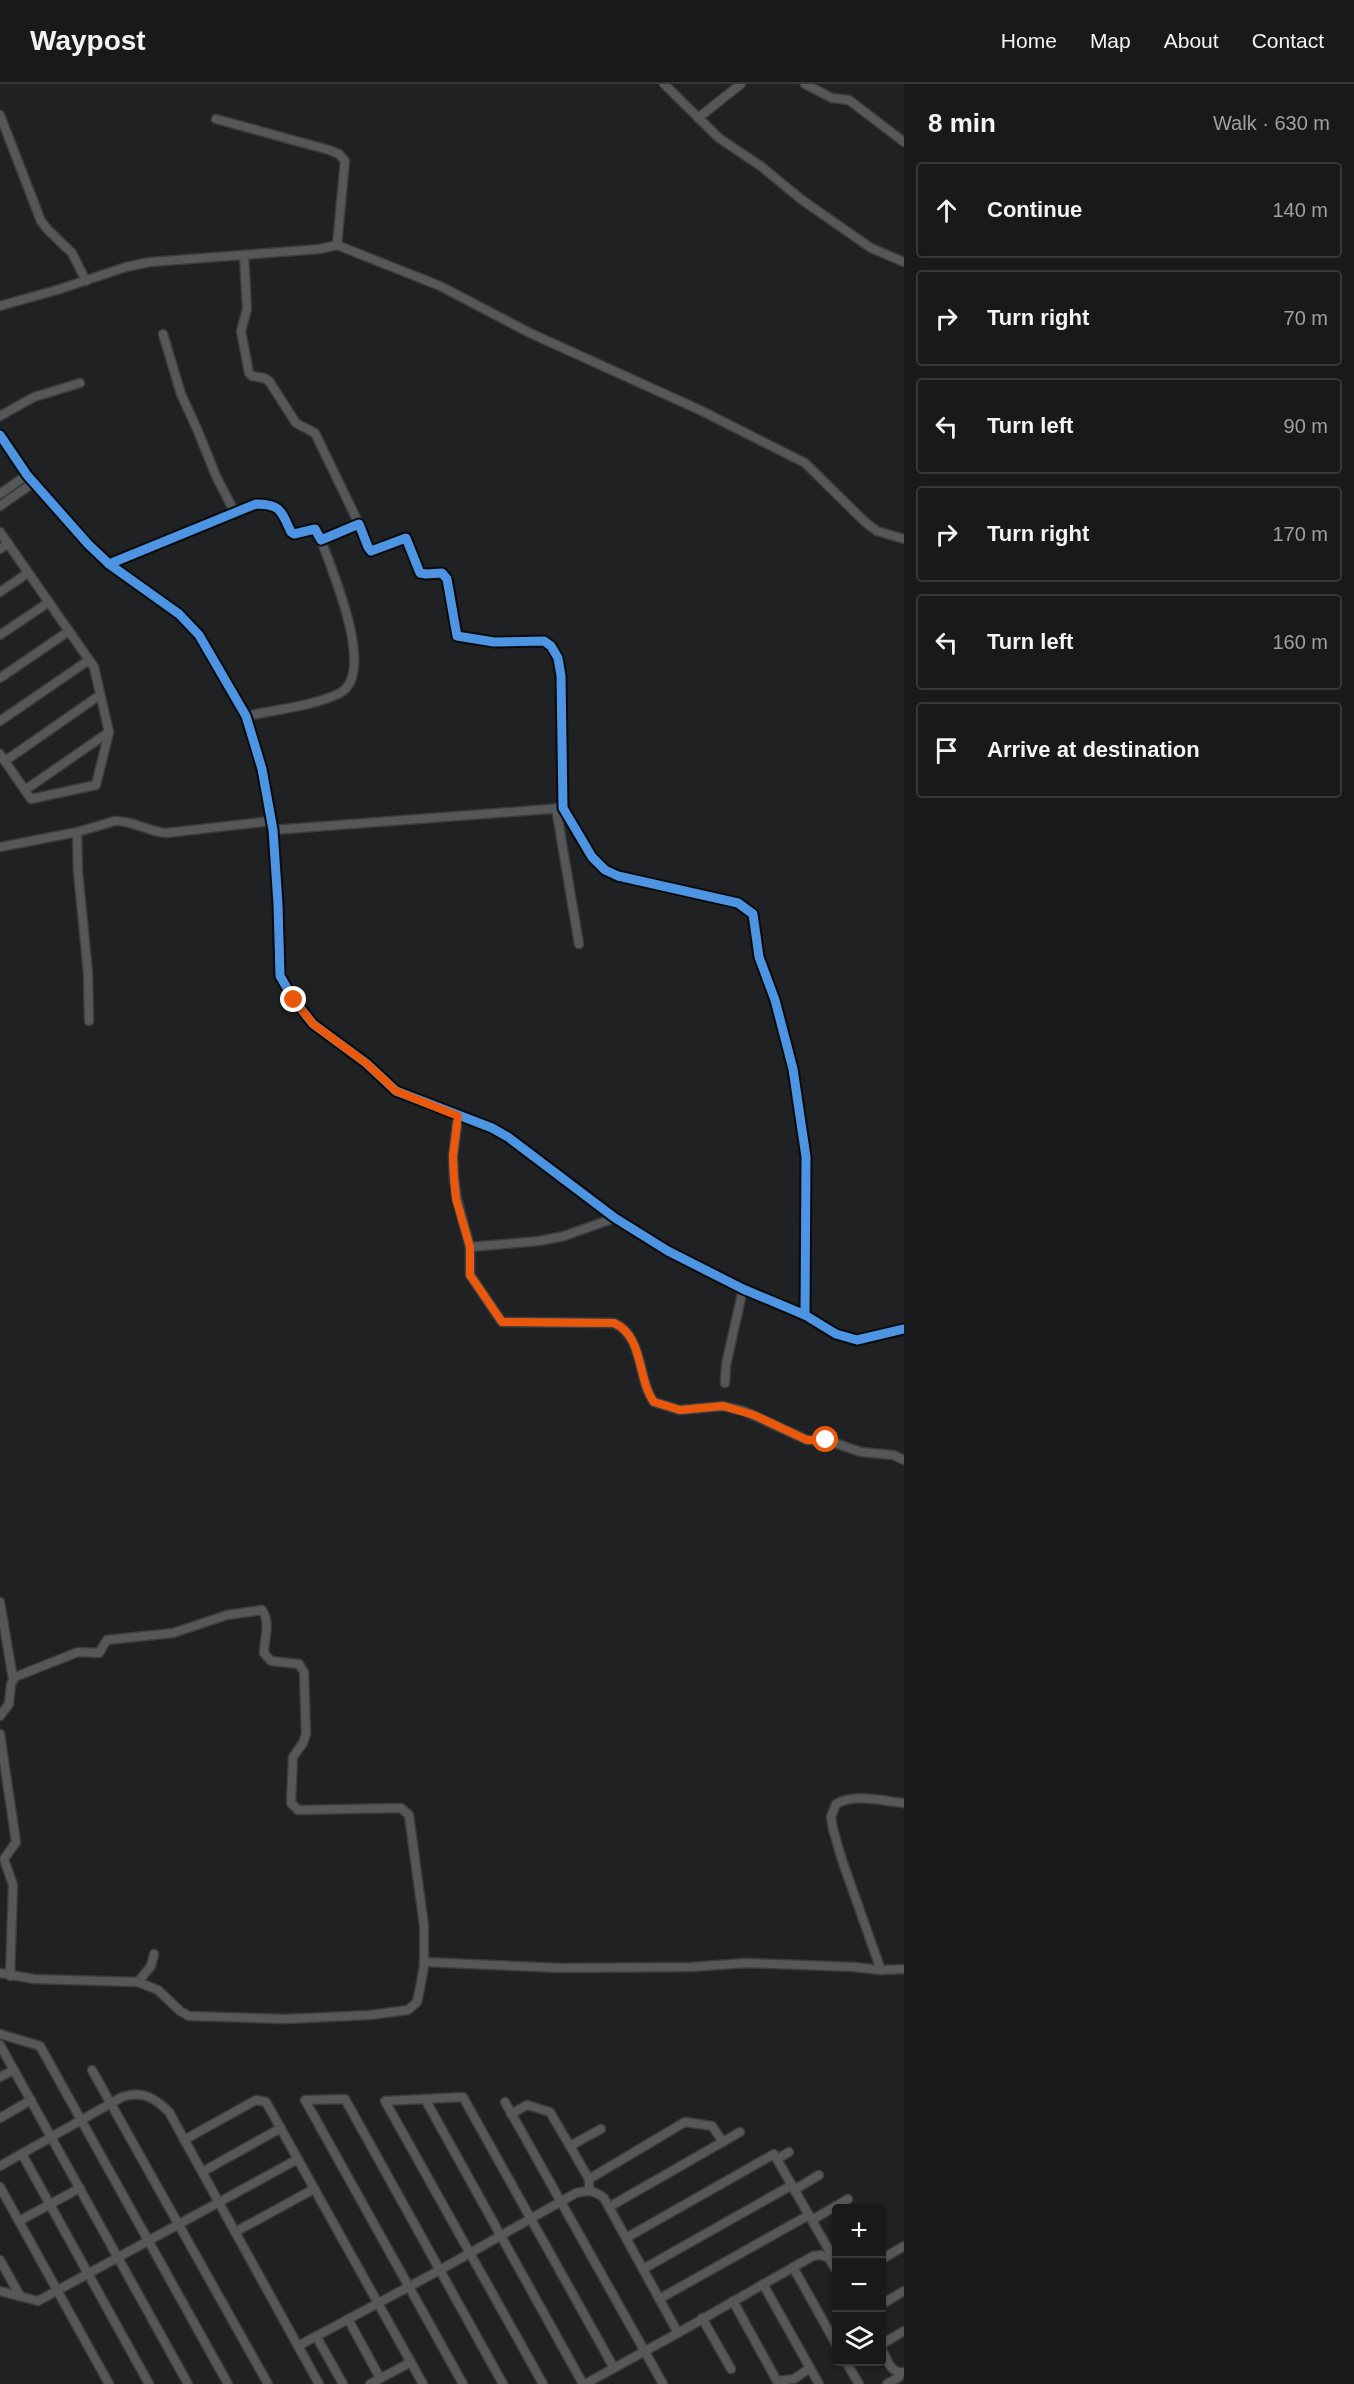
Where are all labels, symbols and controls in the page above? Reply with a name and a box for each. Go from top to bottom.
text: Waypost [30,25,146,56]
text: Home [1001,29,1057,52]
text: Map [1090,29,1131,52]
text: About [1164,29,1219,52]
text: Contact [1252,29,1324,52]
text: 8 min [928,108,996,138]
text: Walk · 630 m [1213,112,1330,134]
icon: ahead [930,194,963,227]
text: Continue [987,197,1082,222]
text: 140 m [1272,199,1328,221]
icon: right [930,302,963,335]
text: Turn right [987,305,1089,330]
text: 70 m [1284,307,1328,329]
icon: left [930,410,963,443]
text: Turn left [987,413,1073,438]
text: 90 m [1284,415,1328,437]
icon: right [930,518,963,551]
text: Turn right [987,521,1089,546]
text: 170 m [1272,523,1328,545]
icon: left [930,626,963,659]
text: Turn left [987,629,1073,654]
text: 160 m [1272,631,1328,653]
icon: arrive [930,734,963,767]
text: Arrive at destination [987,737,1200,762]
route end [280,986,306,1012]
route start [812,1426,838,1452]
map controls [832,2204,886,2366]
button: + [832,2204,886,2258]
button: − [832,2258,886,2312]
button: layers [832,2312,886,2366]

